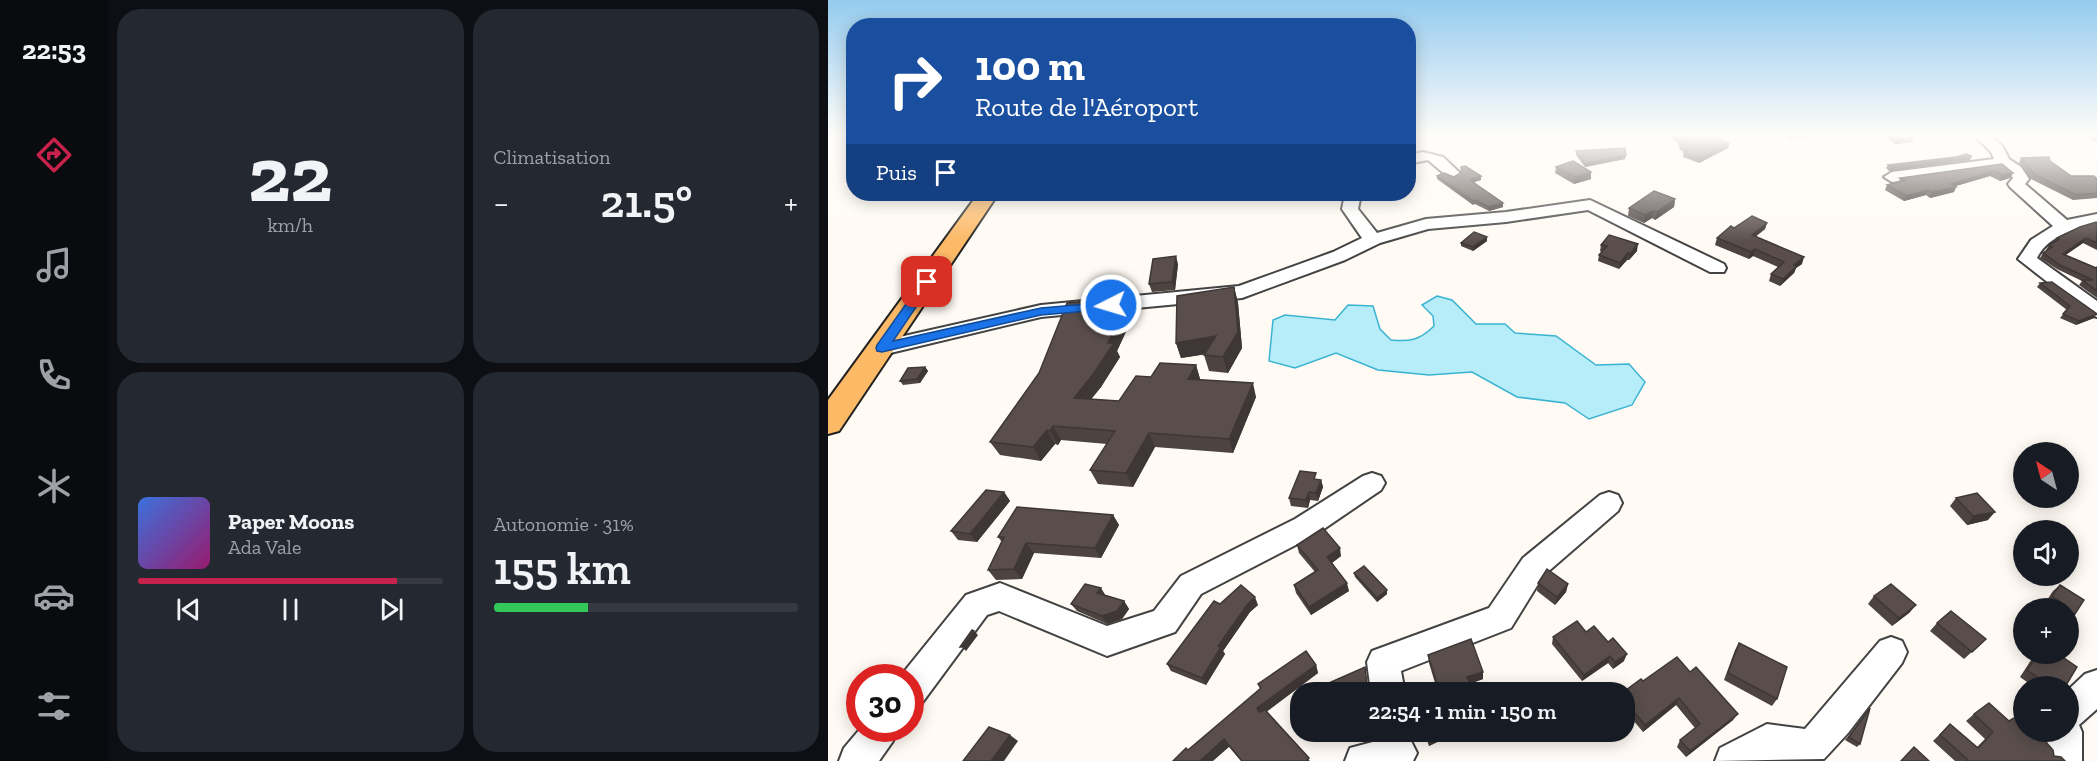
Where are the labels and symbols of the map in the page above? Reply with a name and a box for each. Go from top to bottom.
pin [901,256,952,307]
position arrow [1079,273,1143,337]
north arrow [2013,442,2079,508]
speed limit sign: 30 [846,664,924,742]

